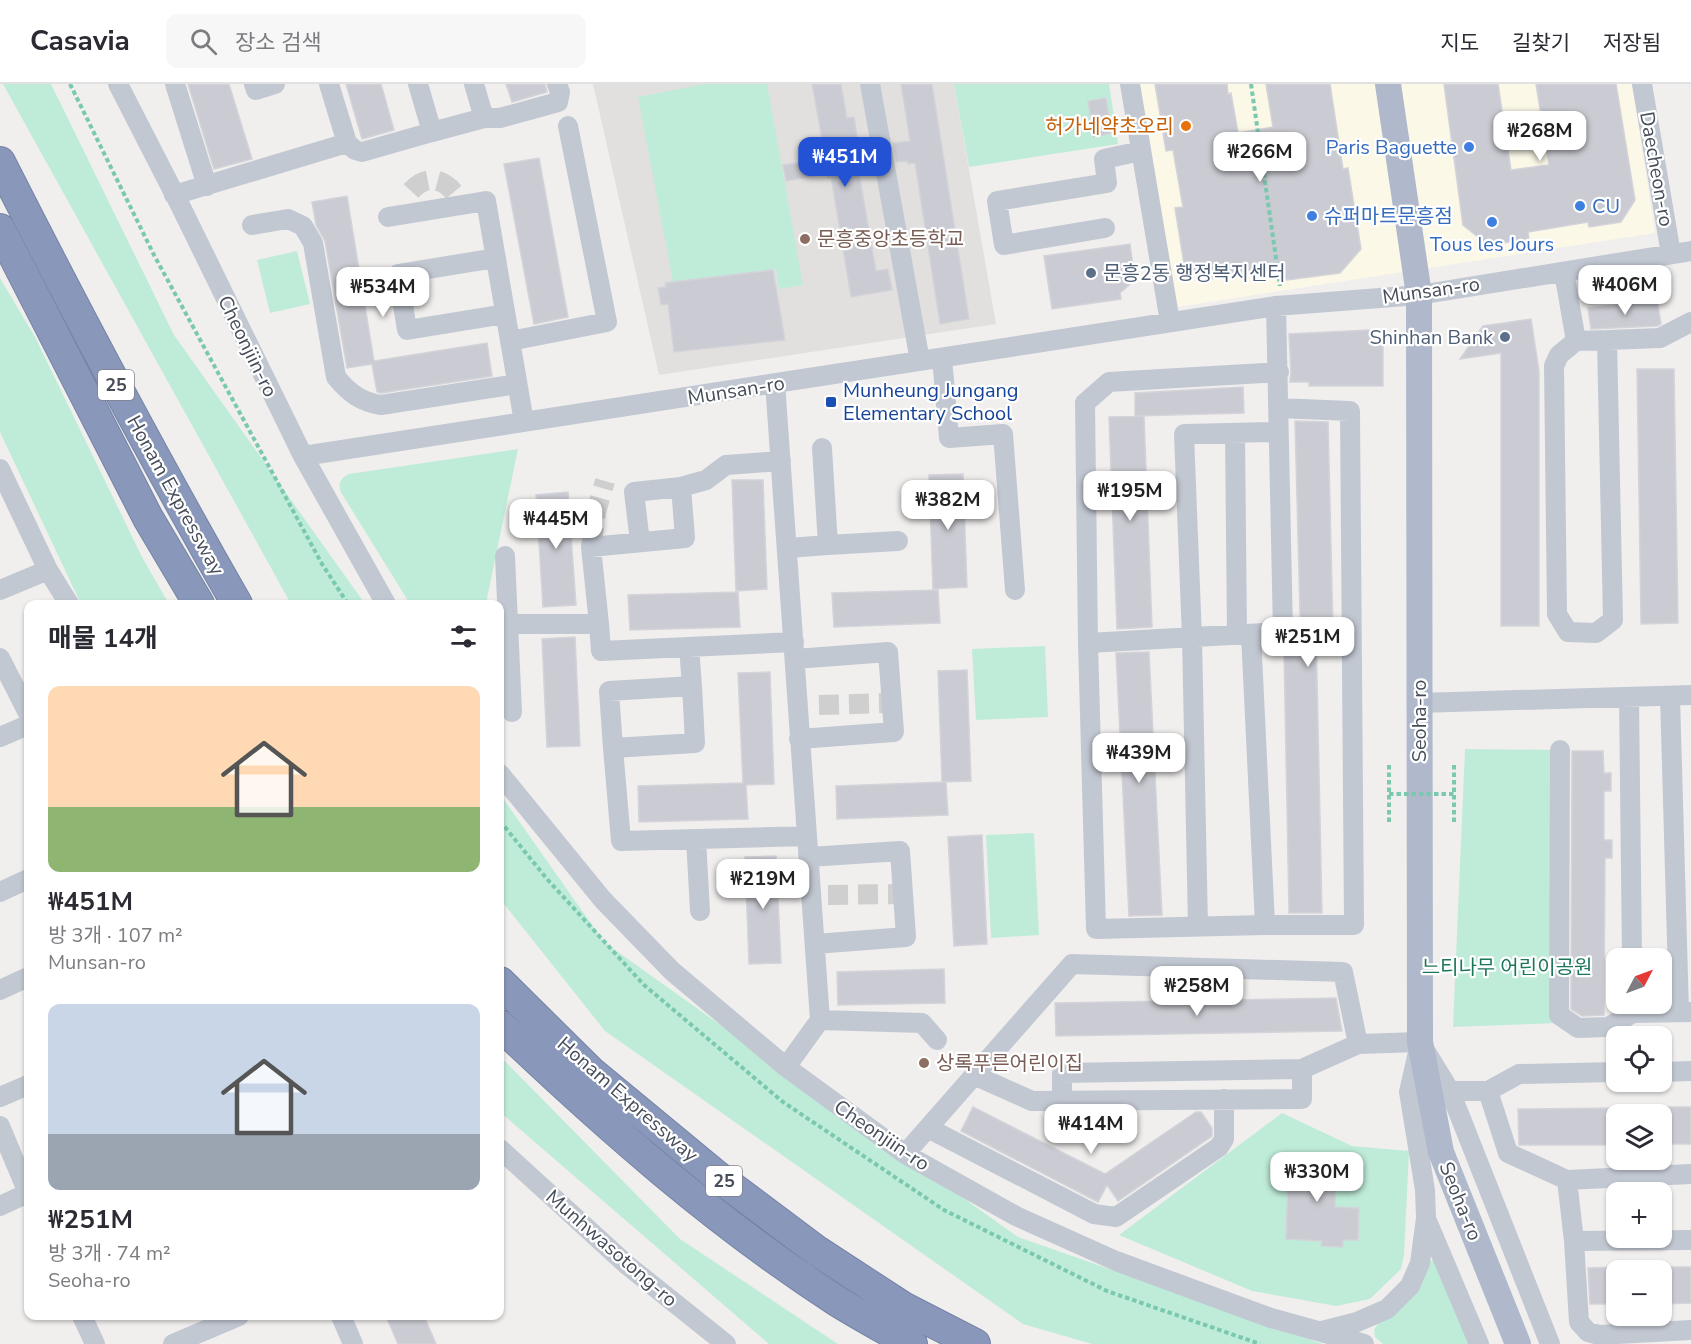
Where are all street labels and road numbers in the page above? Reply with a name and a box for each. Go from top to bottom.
street label: Daecheon-ro [1633,109,1680,229]
street label: Munsan-ro [1381,270,1481,311]
street label: Cheonjiin-ro [211,291,284,402]
road number: 25 [98,370,134,400]
street label: Munsan-ro [686,370,787,411]
street label: Honam Expressway [120,411,231,580]
street label: Seoha-ro [1406,680,1433,762]
street label: Honam Expressway [551,1031,704,1169]
street label: Cheonjiin-ro [829,1093,935,1177]
street label: Seoha-ro [1433,1158,1489,1245]
road number: 25 [706,1166,742,1196]
street label: Munhwasotong-ro [540,1184,683,1313]

